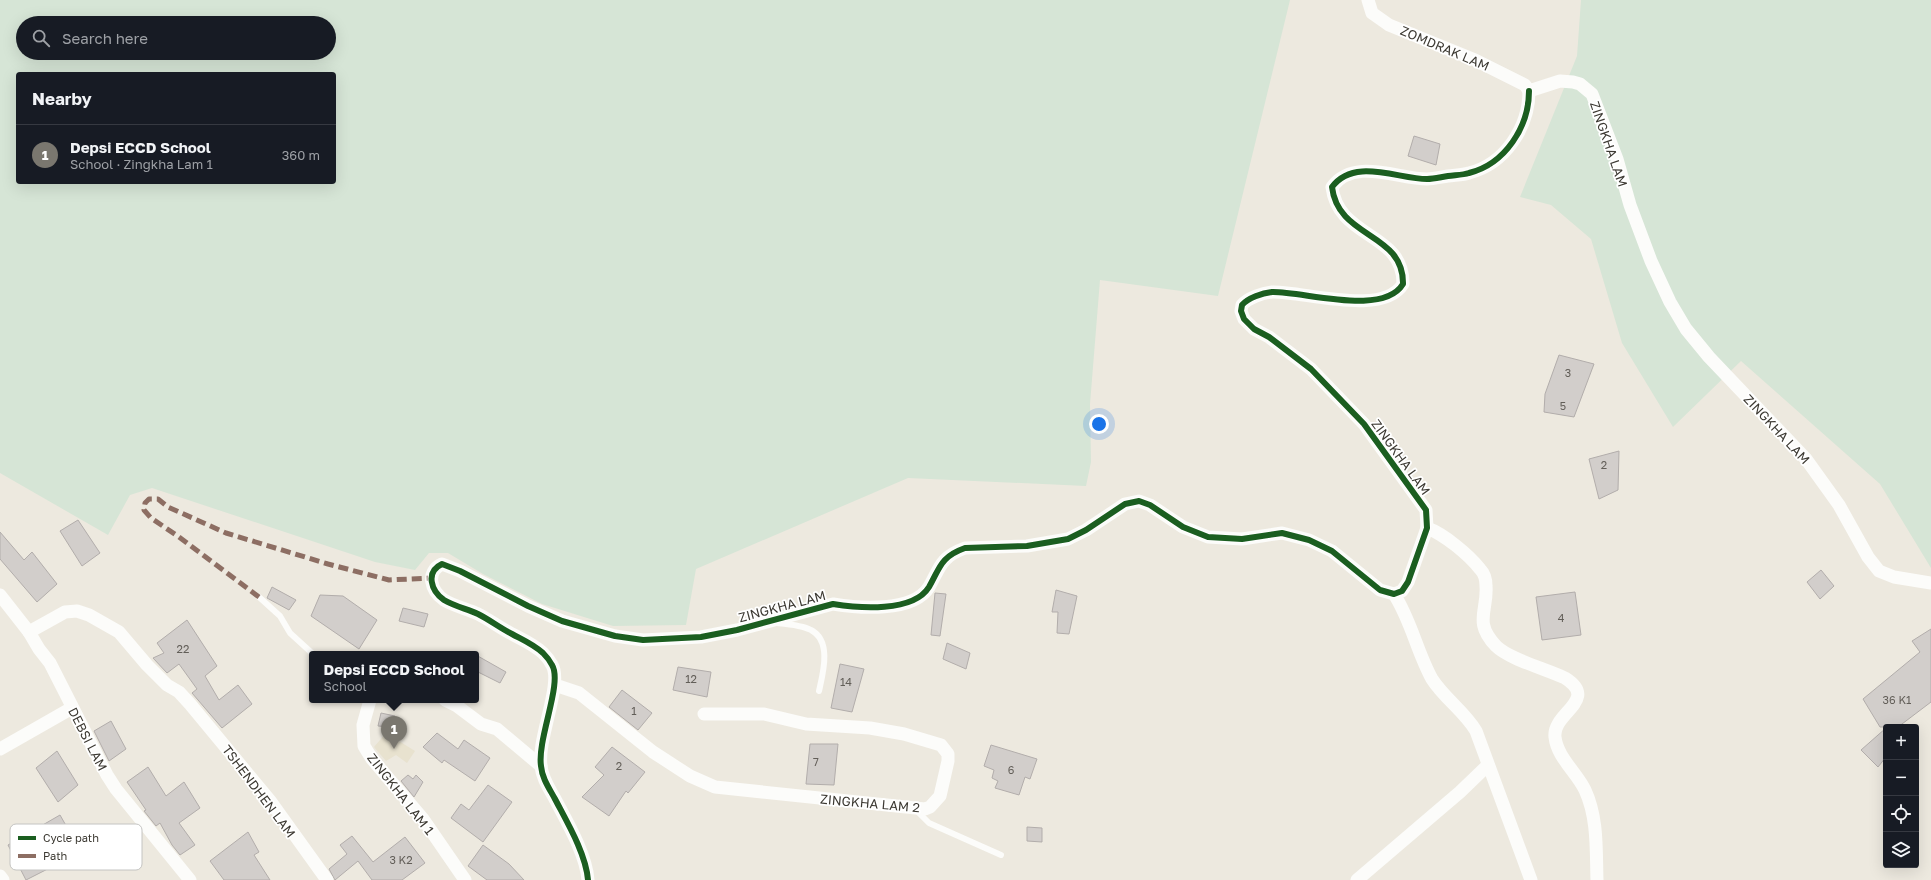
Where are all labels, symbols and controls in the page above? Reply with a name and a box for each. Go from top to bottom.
search box [16,16,336,60]
street label: ZOMDRAK LAM [1398,22,1492,74]
icon: search [30,27,52,49]
text: Search here [62,29,148,47]
text: Nearby [32,88,92,109]
street label: ZINGKHA LAM [1587,99,1631,189]
text: Depsi ECCD School [70,138,211,156]
text: 1 [42,147,48,163]
text: 360 m [282,147,320,163]
text: School · Zingkha Lam 1 [70,156,213,172]
house number: 3 [1565,366,1571,379]
street label: ZINGKHA LAM [1741,391,1813,467]
house number: 5 [1560,399,1566,412]
your location [1089,414,1109,434]
street label: ZINGKHA LAM [1368,416,1434,498]
house number: 2 [1601,458,1607,471]
street label: ZINGKHA LAM [737,587,827,625]
house number: 4 [1558,611,1565,624]
house number: 22 [177,642,189,655]
popup [309,651,479,703]
text: Depsi ECCD School [324,660,464,678]
house number: 12 [685,672,697,685]
house number: 14 [840,675,852,688]
text: School [324,678,367,694]
house number: 36 K1 [1883,693,1911,706]
house number: 1 [631,704,637,717]
street label: DEBSI LAM [65,705,111,773]
pin: 1 [381,716,407,749]
map controls [1883,724,1919,868]
button: + [1883,724,1919,760]
street label: TSHENDHEN LAM [219,742,299,840]
street label: ZINGKHA LAM 1 [364,750,438,838]
house number: 7 [813,755,819,768]
house number: 2 [616,759,622,772]
button: − [1883,760,1919,796]
house number: 6 [1008,763,1015,776]
street label: ZINGKHA LAM 2 [819,791,921,815]
button: locate [1883,796,1919,832]
legend [10,824,142,870]
text: Cycle path [43,831,99,844]
button: layers [1883,832,1919,868]
text: Path [43,849,67,862]
house number: 3 K2 [389,853,413,866]

